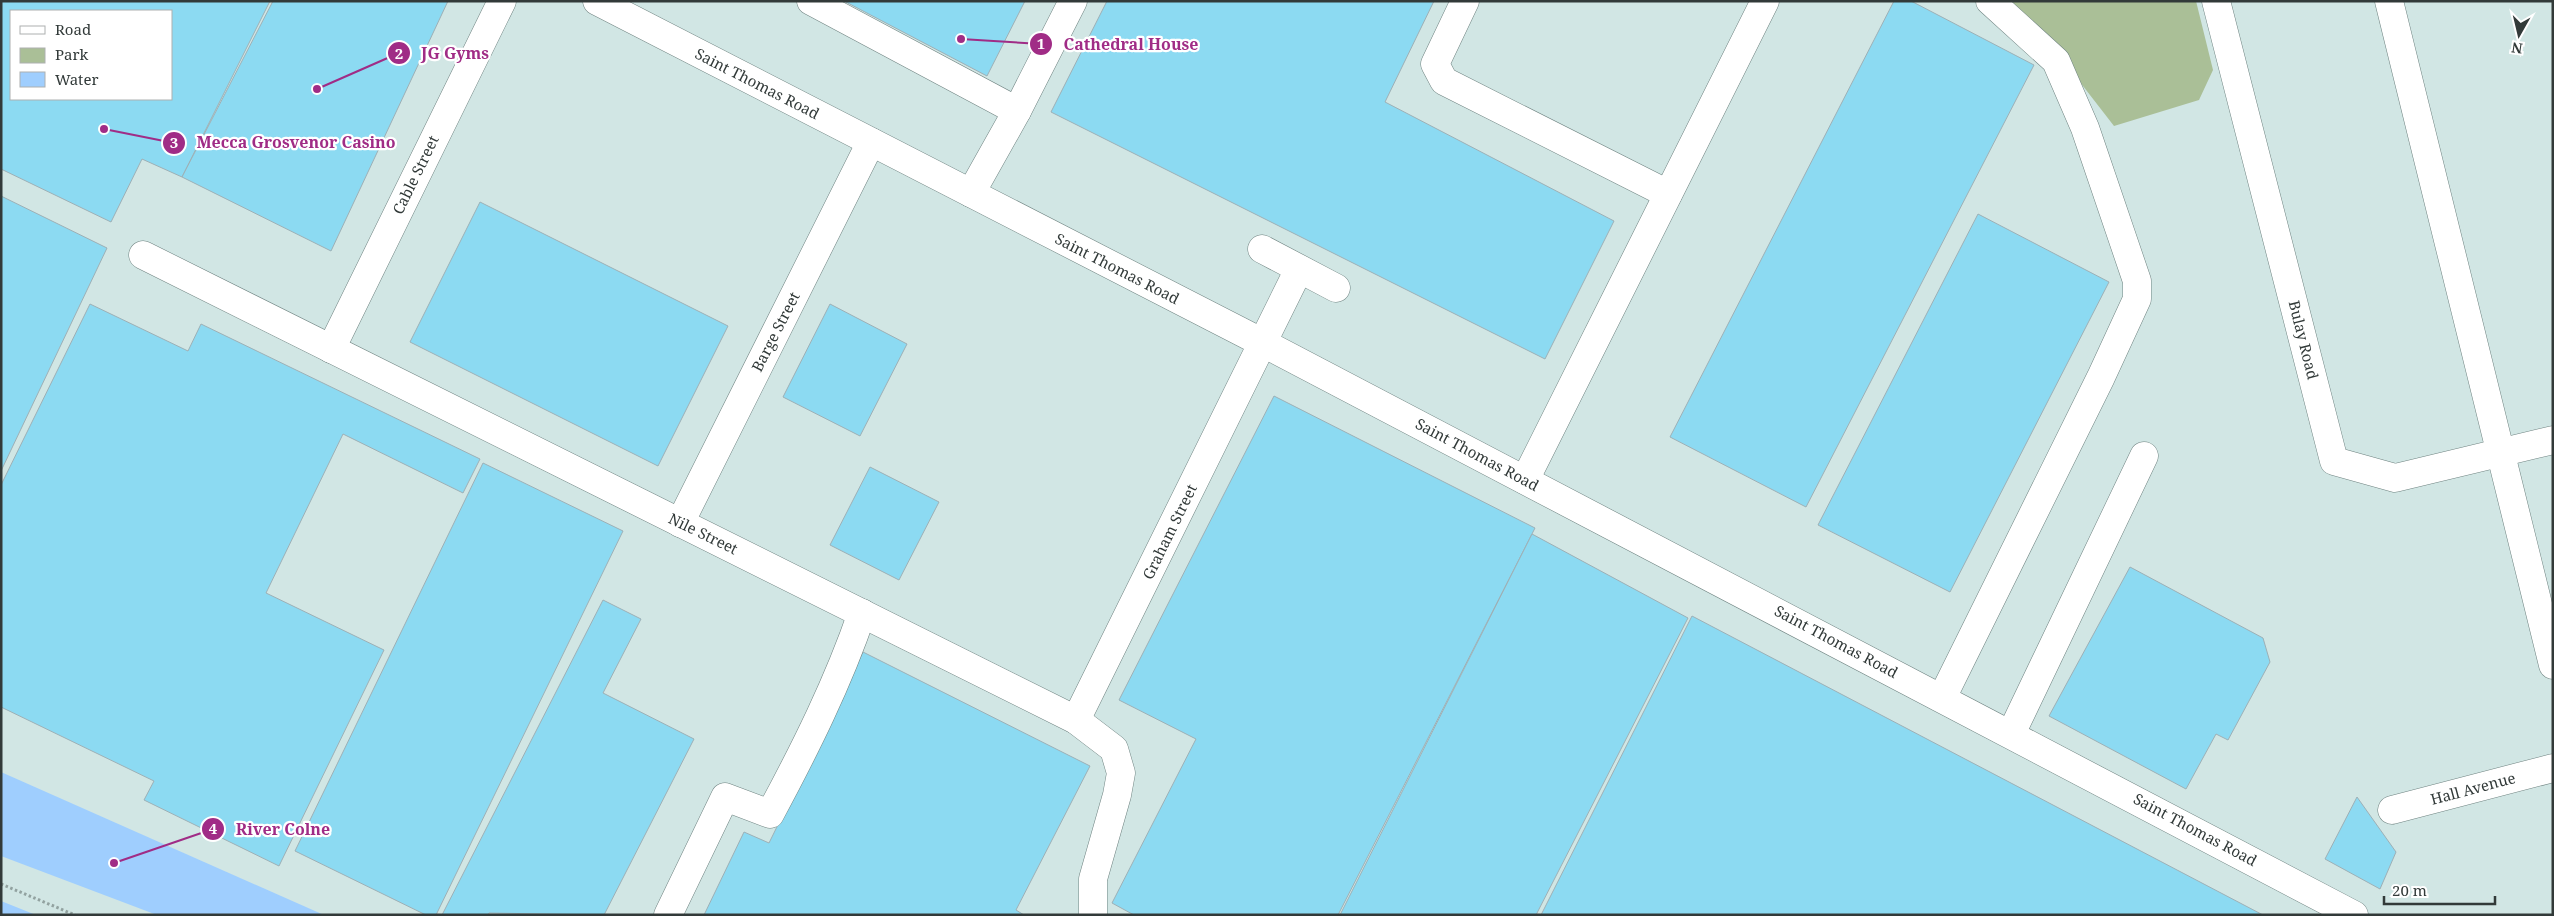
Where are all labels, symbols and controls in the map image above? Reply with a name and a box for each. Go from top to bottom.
legend [10,10,172,100]
north arrow [2494,10,2544,60]
text: Road [55,19,91,39]
callout: Cathedral House [1029,29,1209,60]
text: 1 [1037,33,1045,53]
text: Cathedral House [1064,33,1198,55]
callout: JG Gyms [386,38,499,69]
text: N [2510,38,2524,59]
text: JG Gyms [420,42,489,64]
text: 2 [395,43,403,63]
street label: Saint Thomas Road [692,43,823,123]
text: Park [55,44,89,64]
text: Water [55,69,98,89]
callout: Mecca Grosvenor Casino [162,127,406,158]
text: Mecca Grosvenor Casino [196,131,396,153]
text: 3 [170,132,178,152]
street label: Cable Street [387,132,443,217]
street label: Saint Thomas Road [1052,228,1183,308]
street label: Barge Street [746,288,804,375]
street label: Bulay Road [2285,298,2323,381]
street label: Saint Thomas Road [1412,413,1543,495]
street label: Graham Street [1137,481,1201,583]
street label: Nile Street [666,508,741,558]
street label: Saint Thomas Road [1771,600,1902,682]
street label: Hall Avenue [2428,767,2517,809]
street label: Saint Thomas Road [2130,788,2261,870]
callout: River Colne [200,814,340,845]
text: 4 [209,818,218,838]
text: River Colne [236,818,330,840]
scale bar [2384,874,2495,906]
text: 20 m [2392,880,2427,900]

